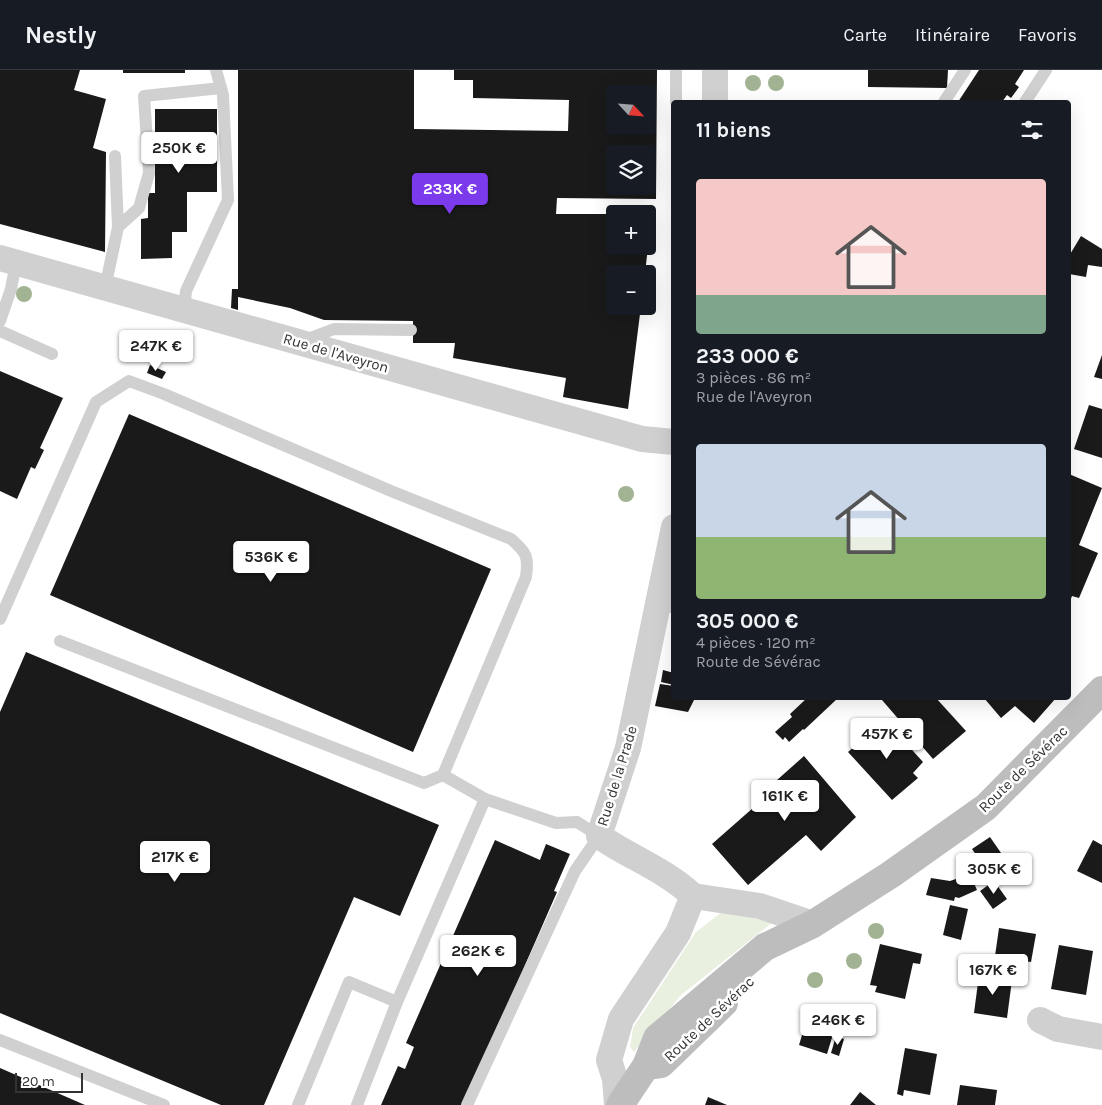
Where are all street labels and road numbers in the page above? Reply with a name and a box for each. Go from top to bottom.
street label: Rue de l'Aveyron [281,329,391,377]
street label: Route de Sévérac [975,722,1071,816]
street label: Rue de la Prade [593,724,641,828]
street label: Route de Sévérac [660,973,758,1065]

